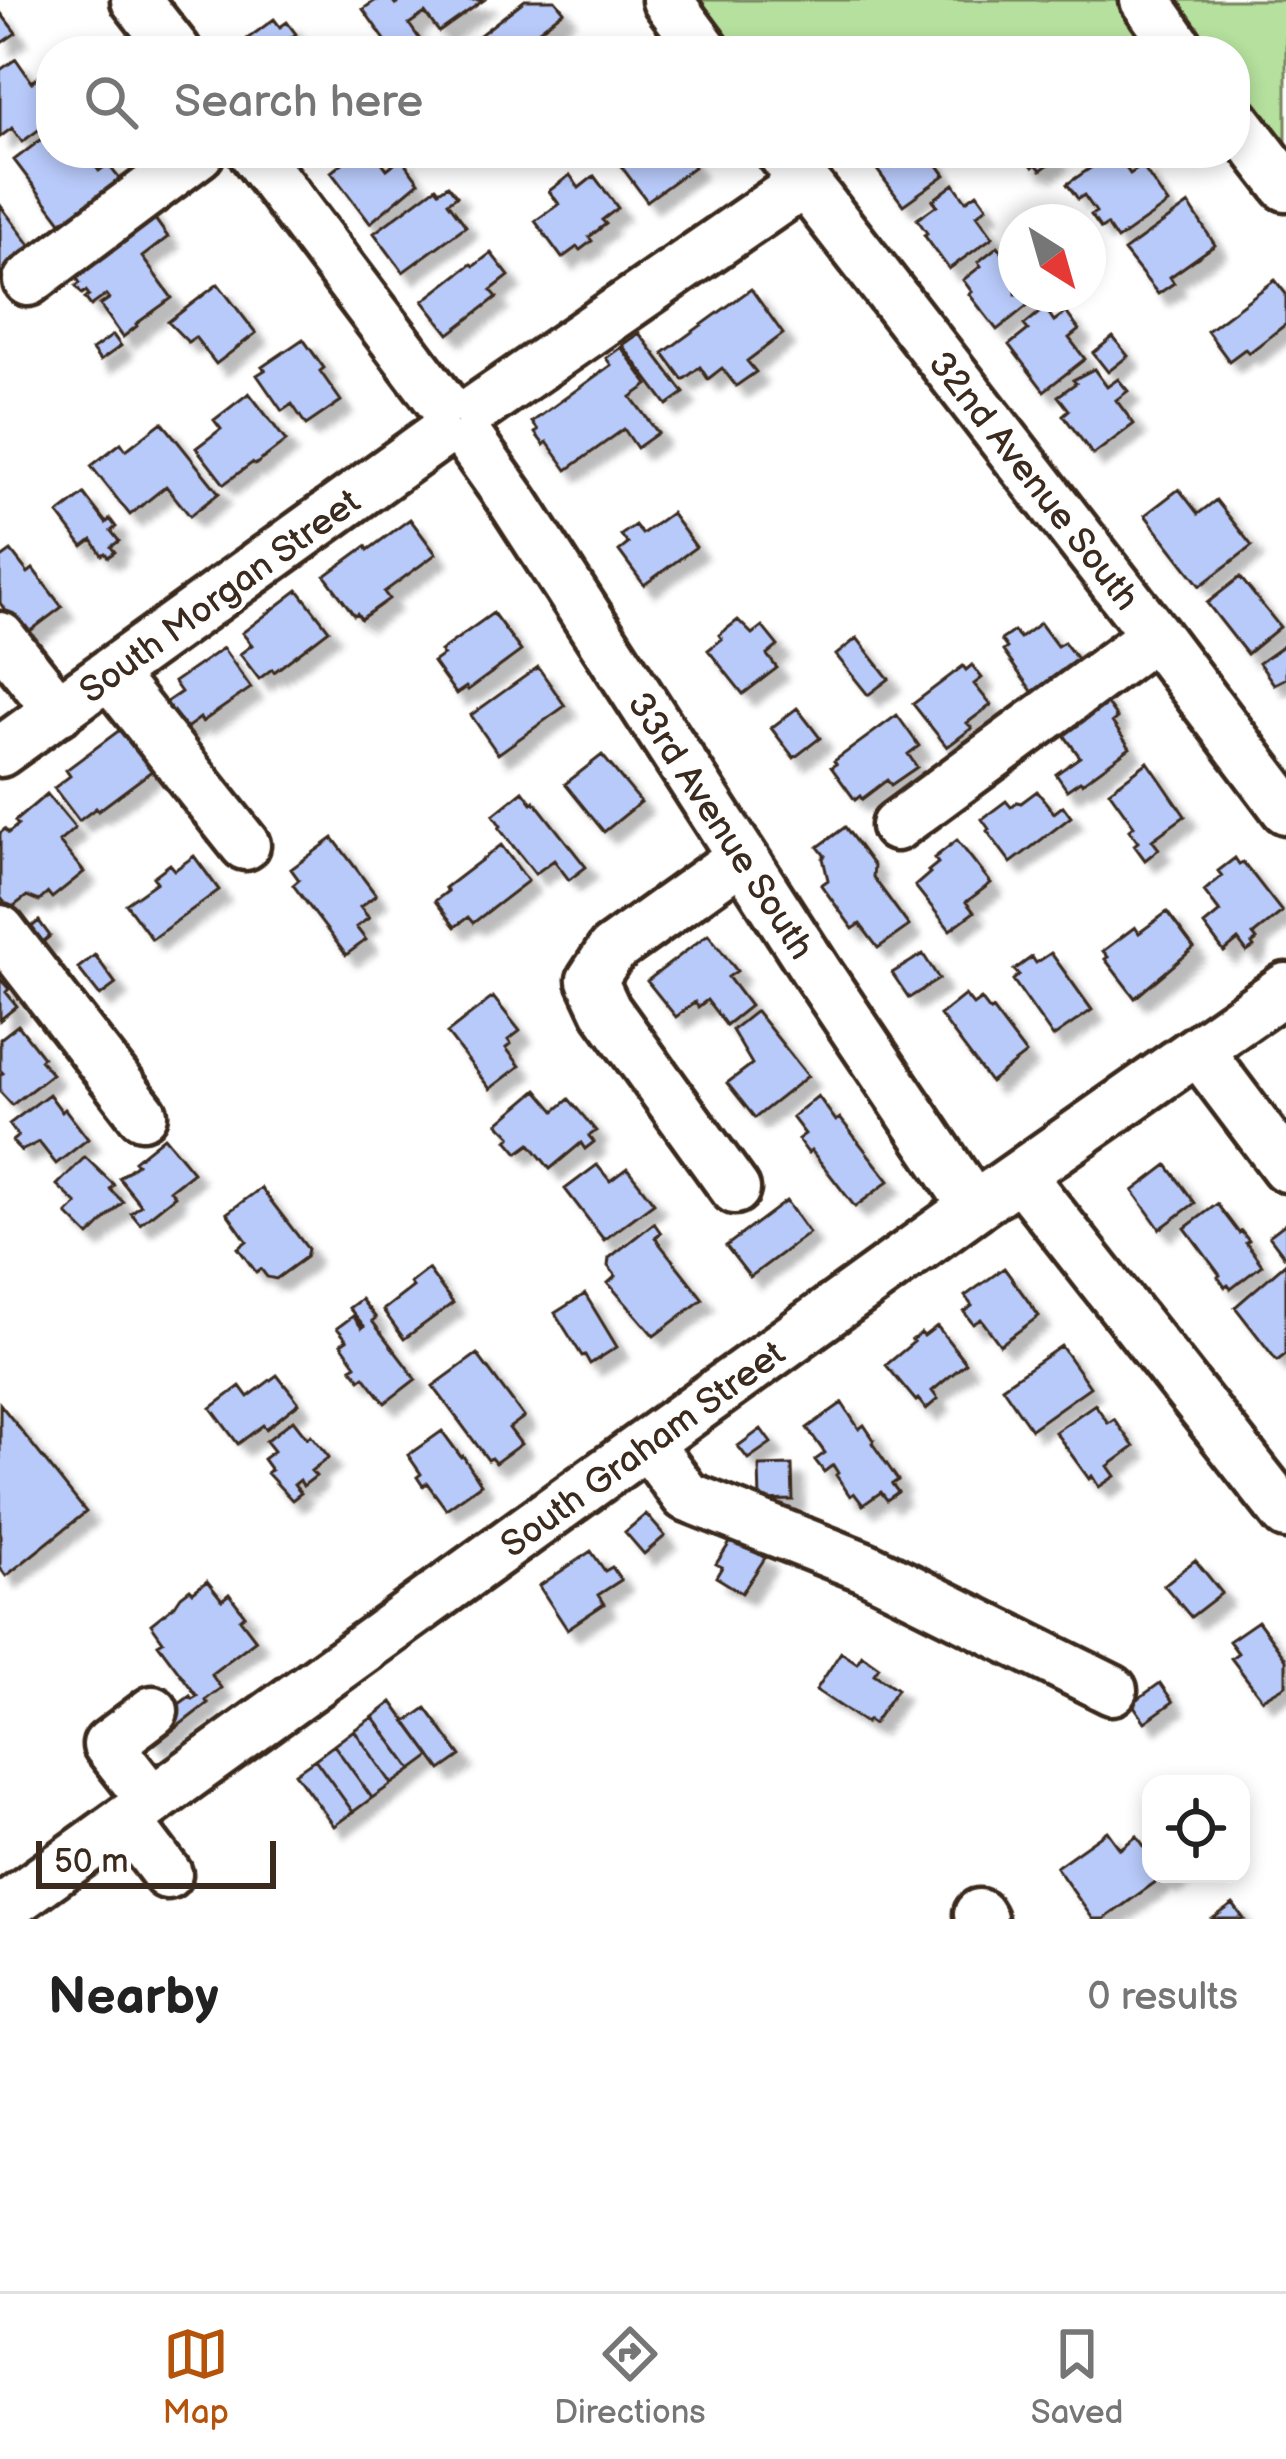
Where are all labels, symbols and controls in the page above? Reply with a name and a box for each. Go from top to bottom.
search box [36,36,1250,168]
icon: search [78,69,144,135]
text: Search here [174,75,423,130]
north arrow [998,204,1106,312]
street label: 32nd Avenue South [919,344,1147,620]
street label: South Morgan Street [72,481,369,713]
street label: 33rd Avenue South [618,685,822,968]
street label: South Graham Street [493,1333,794,1567]
map controls [1142,1775,1250,1883]
button: locate [1142,1775,1250,1883]
scale bar [36,1835,276,1888]
text: 50 m [54,1842,129,1882]
text: Nearby [48,1967,219,2028]
text: 0 results [1087,1974,1238,2021]
tab: Map [163,2321,229,2433]
tab: Directions [554,2321,706,2433]
tab: Saved [1031,2321,1123,2433]

